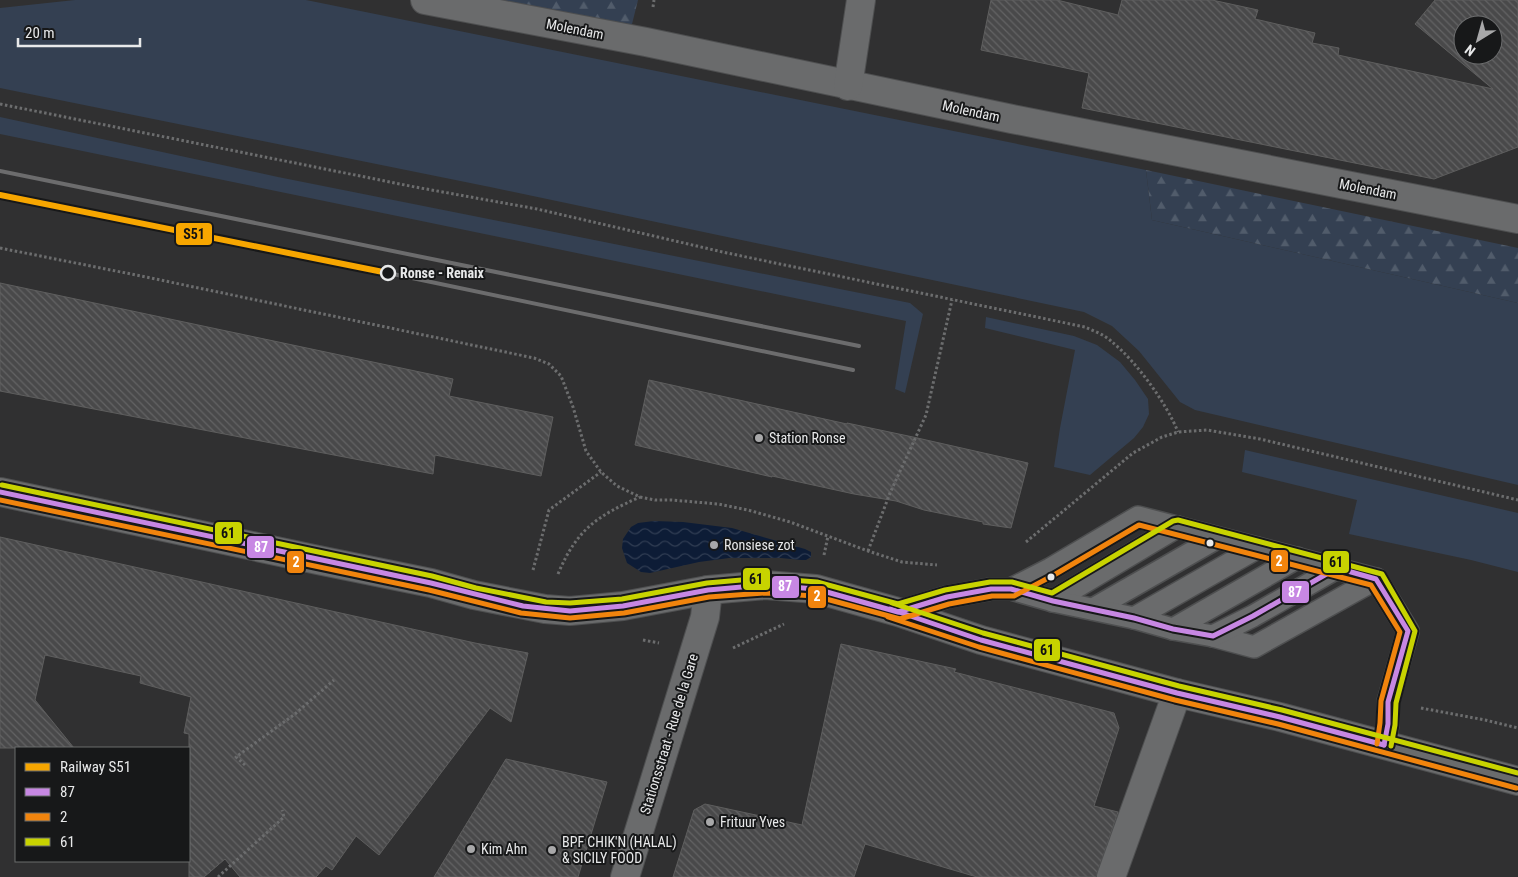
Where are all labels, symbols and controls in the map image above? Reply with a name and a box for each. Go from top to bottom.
scale bar [18,15,140,47]
north arrow [1453,15,1503,65]
street label: Molendam [545,16,605,42]
text: 20 m [25,24,55,42]
text: N [1462,41,1478,59]
street label: Molendam [941,97,1001,125]
street label: Molendam [1338,176,1398,202]
line badge: S51 [175,222,213,246]
text: S51 [183,226,205,242]
marker: Ronse - Renaix [380,265,396,281]
place label: Ronse - Renaix [400,265,485,281]
place label: Station Ronse [769,430,846,446]
marker: Station Ronse [753,432,765,444]
line badge: 61 [214,521,243,545]
text: 61 [221,525,235,541]
line badge: 87 [246,535,275,559]
place label: Ronsiese zot [724,537,795,553]
unlabelled marker [1205,538,1215,548]
text: 87 [254,539,268,555]
marker: Ronsiese zot [708,539,720,551]
line badge: 2 [1270,549,1289,573]
line badge: 2 [286,550,305,574]
line badge: 61 [1322,550,1350,574]
text: 2 [1275,553,1283,569]
text: 2 [292,554,300,570]
text: 61 [1329,554,1343,570]
line badge: 61 [742,567,771,591]
text: 61 [749,571,763,587]
unlabelled marker [1046,572,1056,582]
line badge: 87 [771,575,800,599]
text: 87 [778,578,792,594]
line badge: 87 [1281,580,1310,604]
text: 87 [1288,584,1302,600]
line badge: 2 [807,585,827,609]
text: 2 [813,588,821,604]
line badge: 61 [1033,638,1061,662]
text: 61 [1040,642,1054,658]
street label: Stationsstraat - Rue de la Gare [637,651,701,816]
legend [15,747,190,862]
text: Railway S51 [60,758,131,776]
text: 87 [60,783,75,801]
text: 2 [60,808,67,826]
place label: Frituur Yves [720,814,785,830]
marker: Frituur Yves [704,816,716,828]
text: 61 [60,833,75,851]
place label: BPF CHIK'N (HALAL) & SICILY FOOD [562,834,677,866]
place label: Kim Ahn [481,841,527,857]
marker: Kim Ahn [465,843,477,855]
marker: BPF CHIK'N (HALAL) & SICILY FOOD [546,844,558,856]

